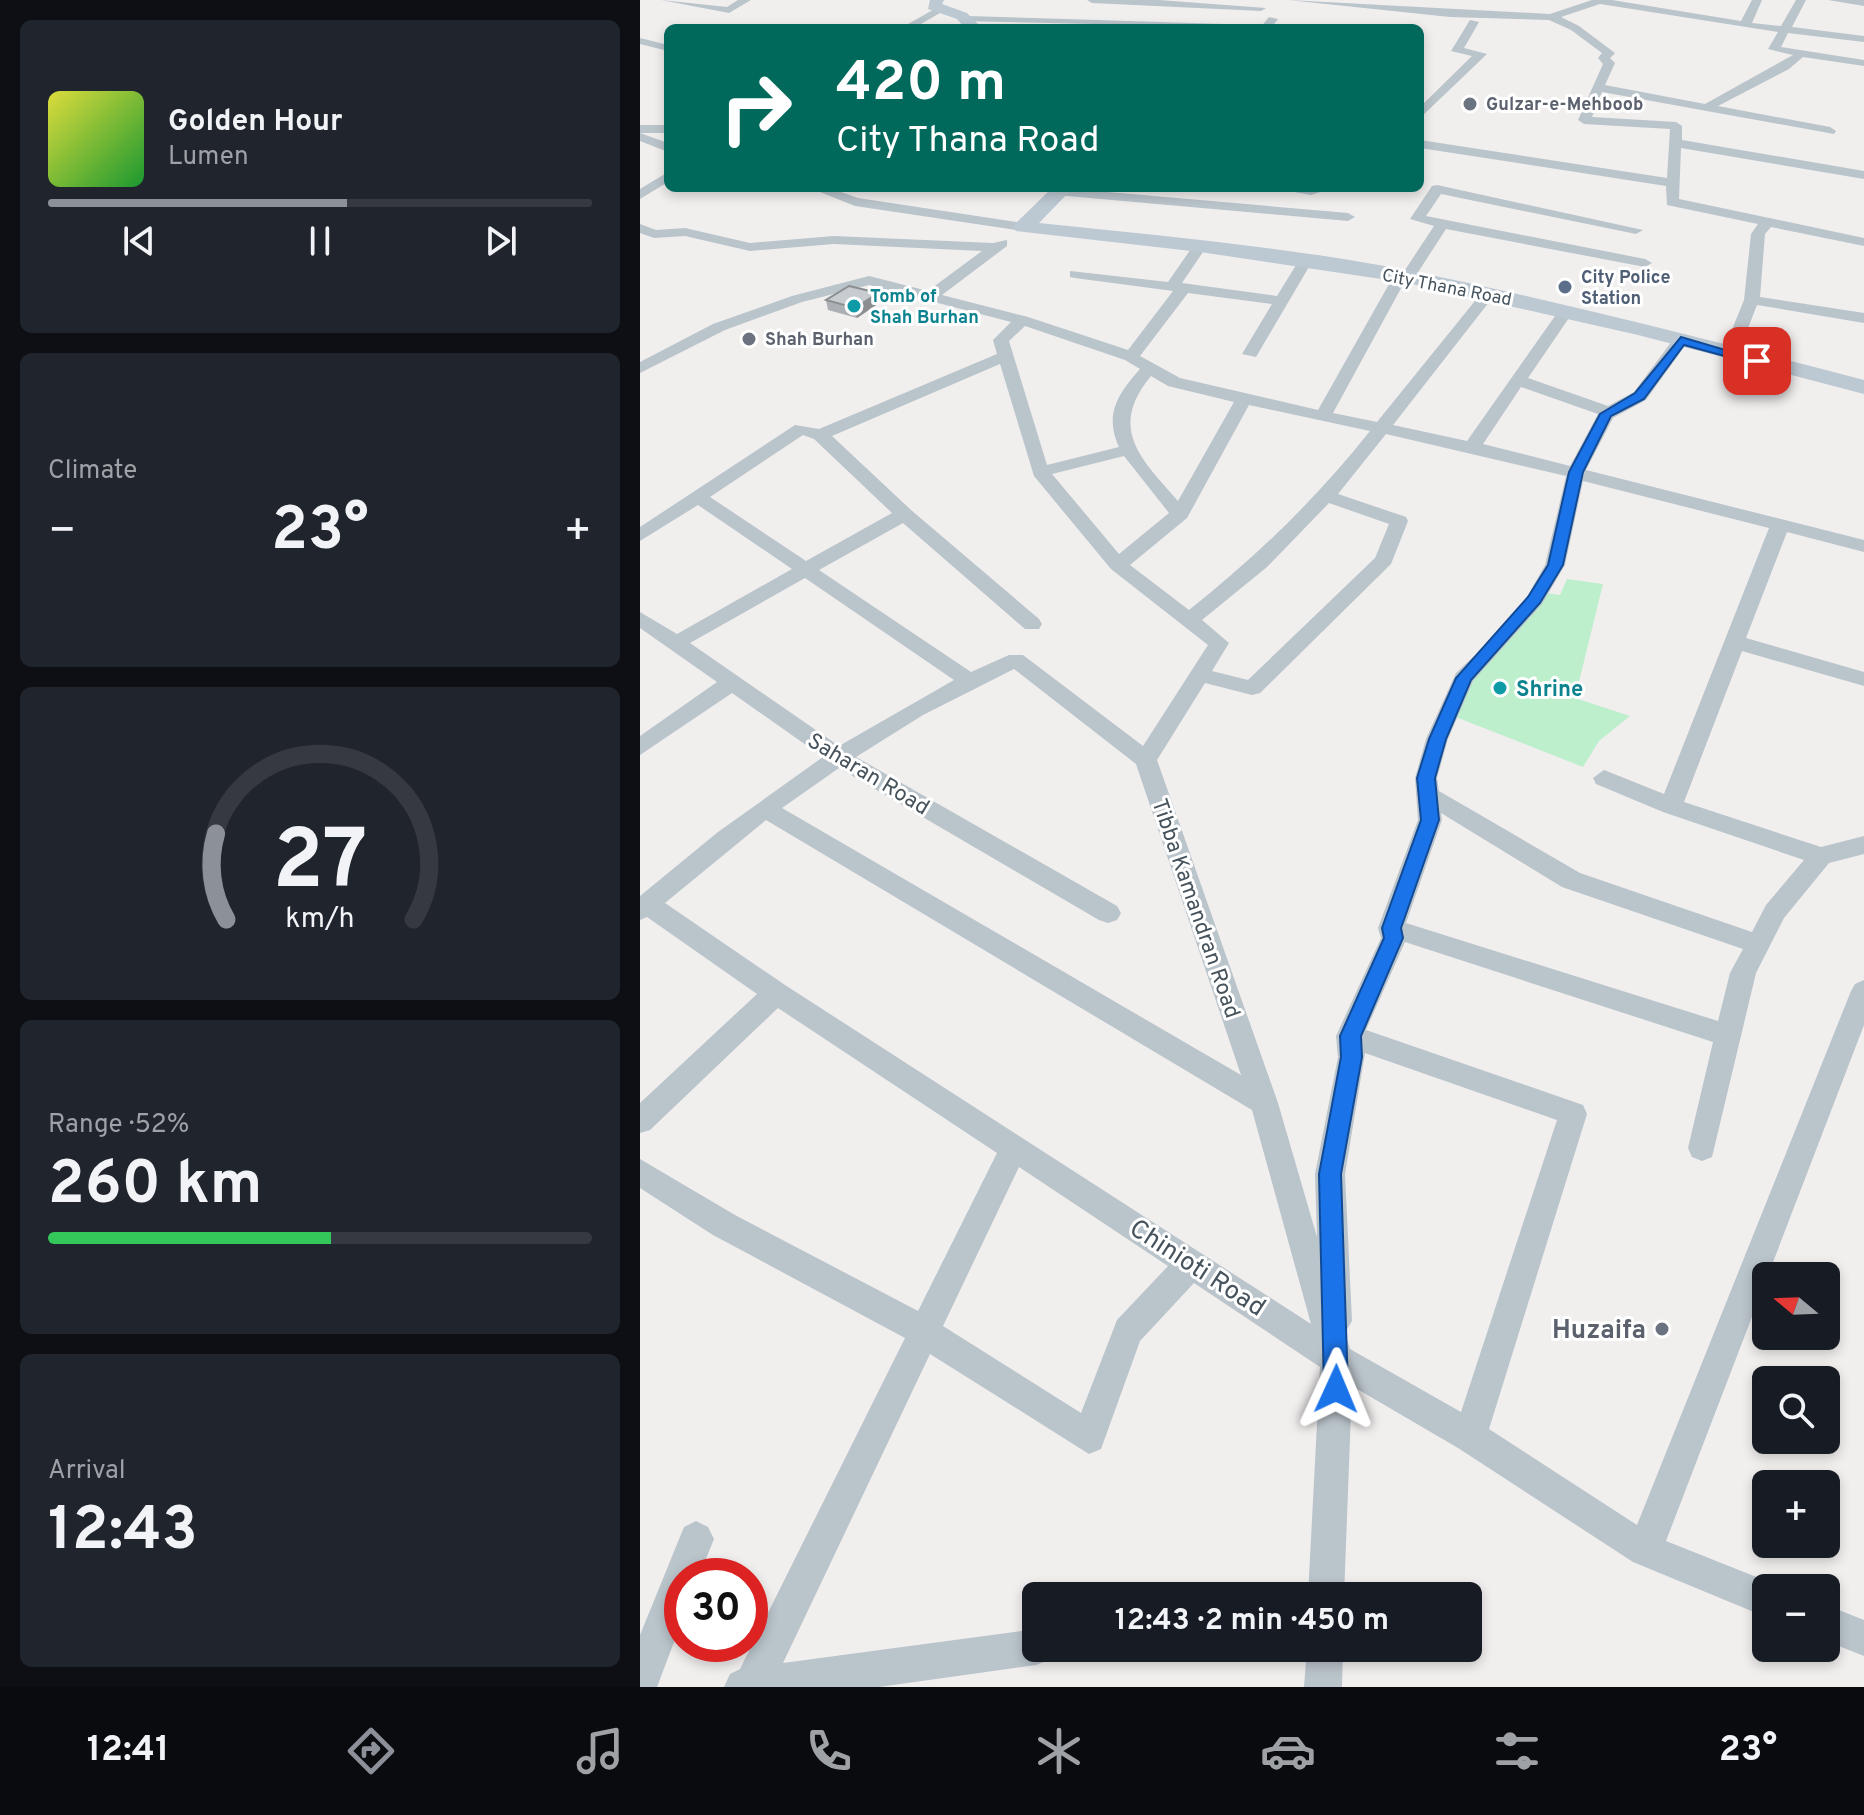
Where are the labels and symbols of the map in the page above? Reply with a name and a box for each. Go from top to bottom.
place label: Gulzar-e-Mehboob [1486,94,1643,117]
marker: Gulzar-e-Mehboob [1461,95,1479,113]
street label: City Thana Road [1380,265,1514,312]
place label: City Police Station [1581,267,1671,311]
marker: City Police Station [1556,278,1574,296]
place label: Tomb of Shah Burhan [870,286,979,330]
marker: Tomb of Shah Burhan [845,297,863,315]
pin [1723,327,1791,395]
place label: Shah Burhan [765,329,874,352]
marker: Shah Burhan [740,330,758,348]
place label: Shrine [1516,677,1583,704]
marker: Shrine [1491,679,1509,697]
street label: Saharan Road [802,728,934,822]
street label: Tibba Kamandran Road [1144,795,1245,1022]
street label: Chinioti Road [1122,1213,1271,1325]
north arrow [1752,1262,1840,1350]
place label: Huzaifa [1552,1315,1646,1348]
marker: Huzaifa [1653,1320,1671,1338]
position arrow [1294,1347,1378,1431]
speed limit sign: 30 [664,1558,768,1662]

